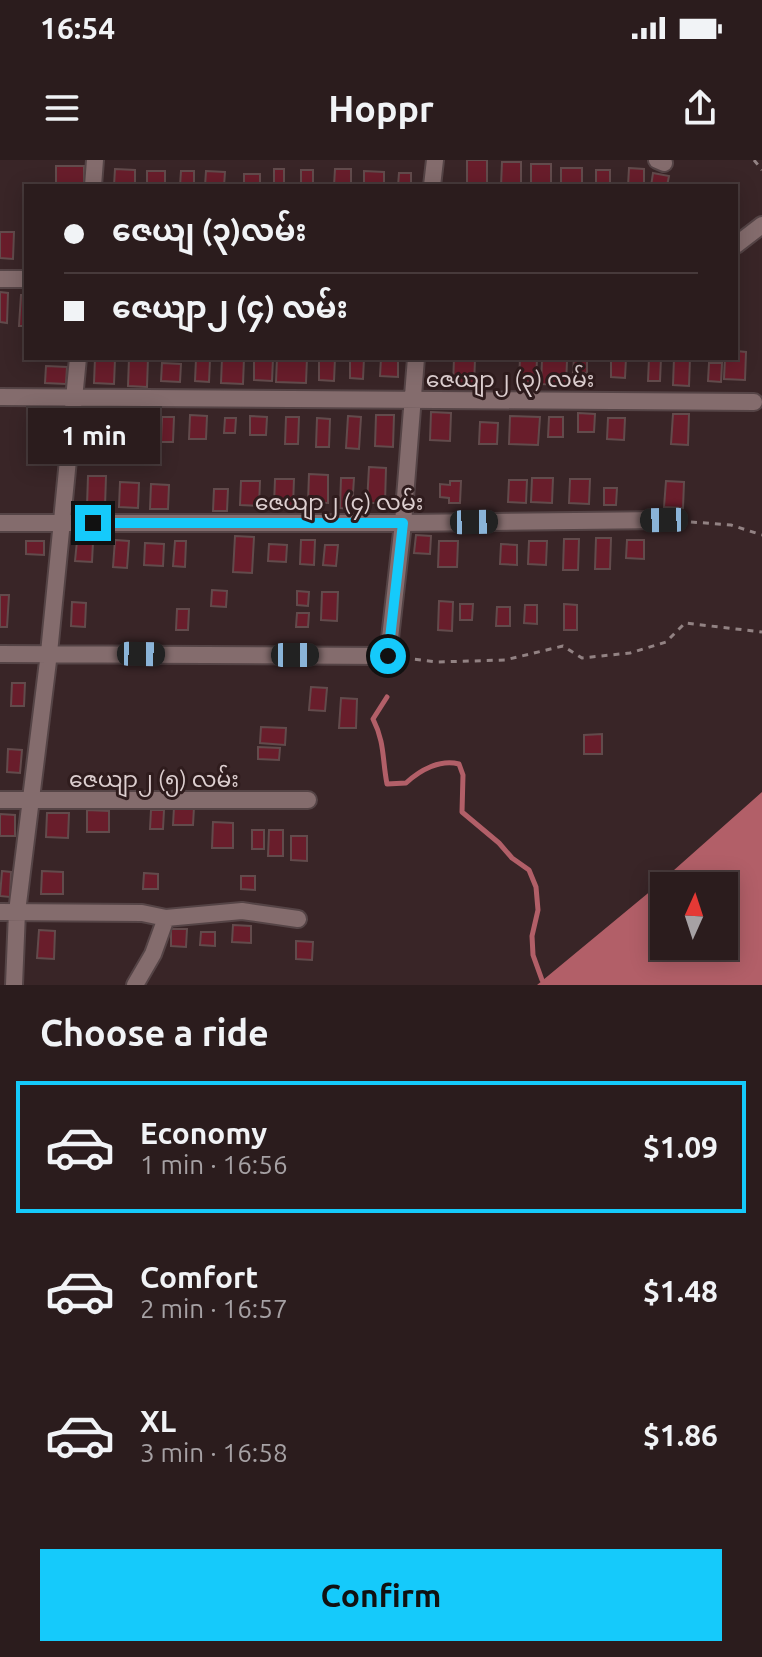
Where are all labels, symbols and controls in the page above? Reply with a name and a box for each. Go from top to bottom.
text: 16:54 [40,11,115,45]
icon: menu [40,86,84,130]
icon: share [678,86,722,130]
text: Hoppr [328,88,434,129]
text: ဇေယျ (၃)လမ်း [112,213,307,247]
text: ဇေယျာ၂ (၄) လမ်း [112,290,348,324]
street label: ဇေယျာ၂ (၃) လမ်း [426,364,594,398]
callout: 1 min [27,407,159,463]
text: 1 min [61,421,127,450]
street label: ဇေယျာ၂ (၄) လမ်း [255,487,423,521]
route end [75,505,111,541]
car [640,508,688,532]
car [450,510,498,534]
route start [370,638,406,674]
car [117,642,165,666]
car [271,643,319,667]
street label: ဇေယျာ၂ (၅) လမ်း [69,764,239,798]
north arrow [650,872,738,960]
map controls [650,872,738,960]
text: Choose a ride [40,1012,269,1053]
icon: car [44,1111,116,1183]
text: Economy [140,1116,267,1150]
text: $1.09 [643,1130,718,1164]
text: 1 min · 16:56 [140,1150,288,1179]
icon: car [44,1255,116,1327]
text: Comfort [140,1260,258,1294]
text: $1.48 [643,1274,718,1308]
text: 2 min · 16:57 [140,1294,288,1323]
icon: car [44,1399,116,1471]
text: XL [140,1404,176,1438]
text: $1.86 [643,1418,718,1452]
text: 3 min · 16:58 [140,1438,288,1467]
button: Confirm [40,1549,722,1641]

